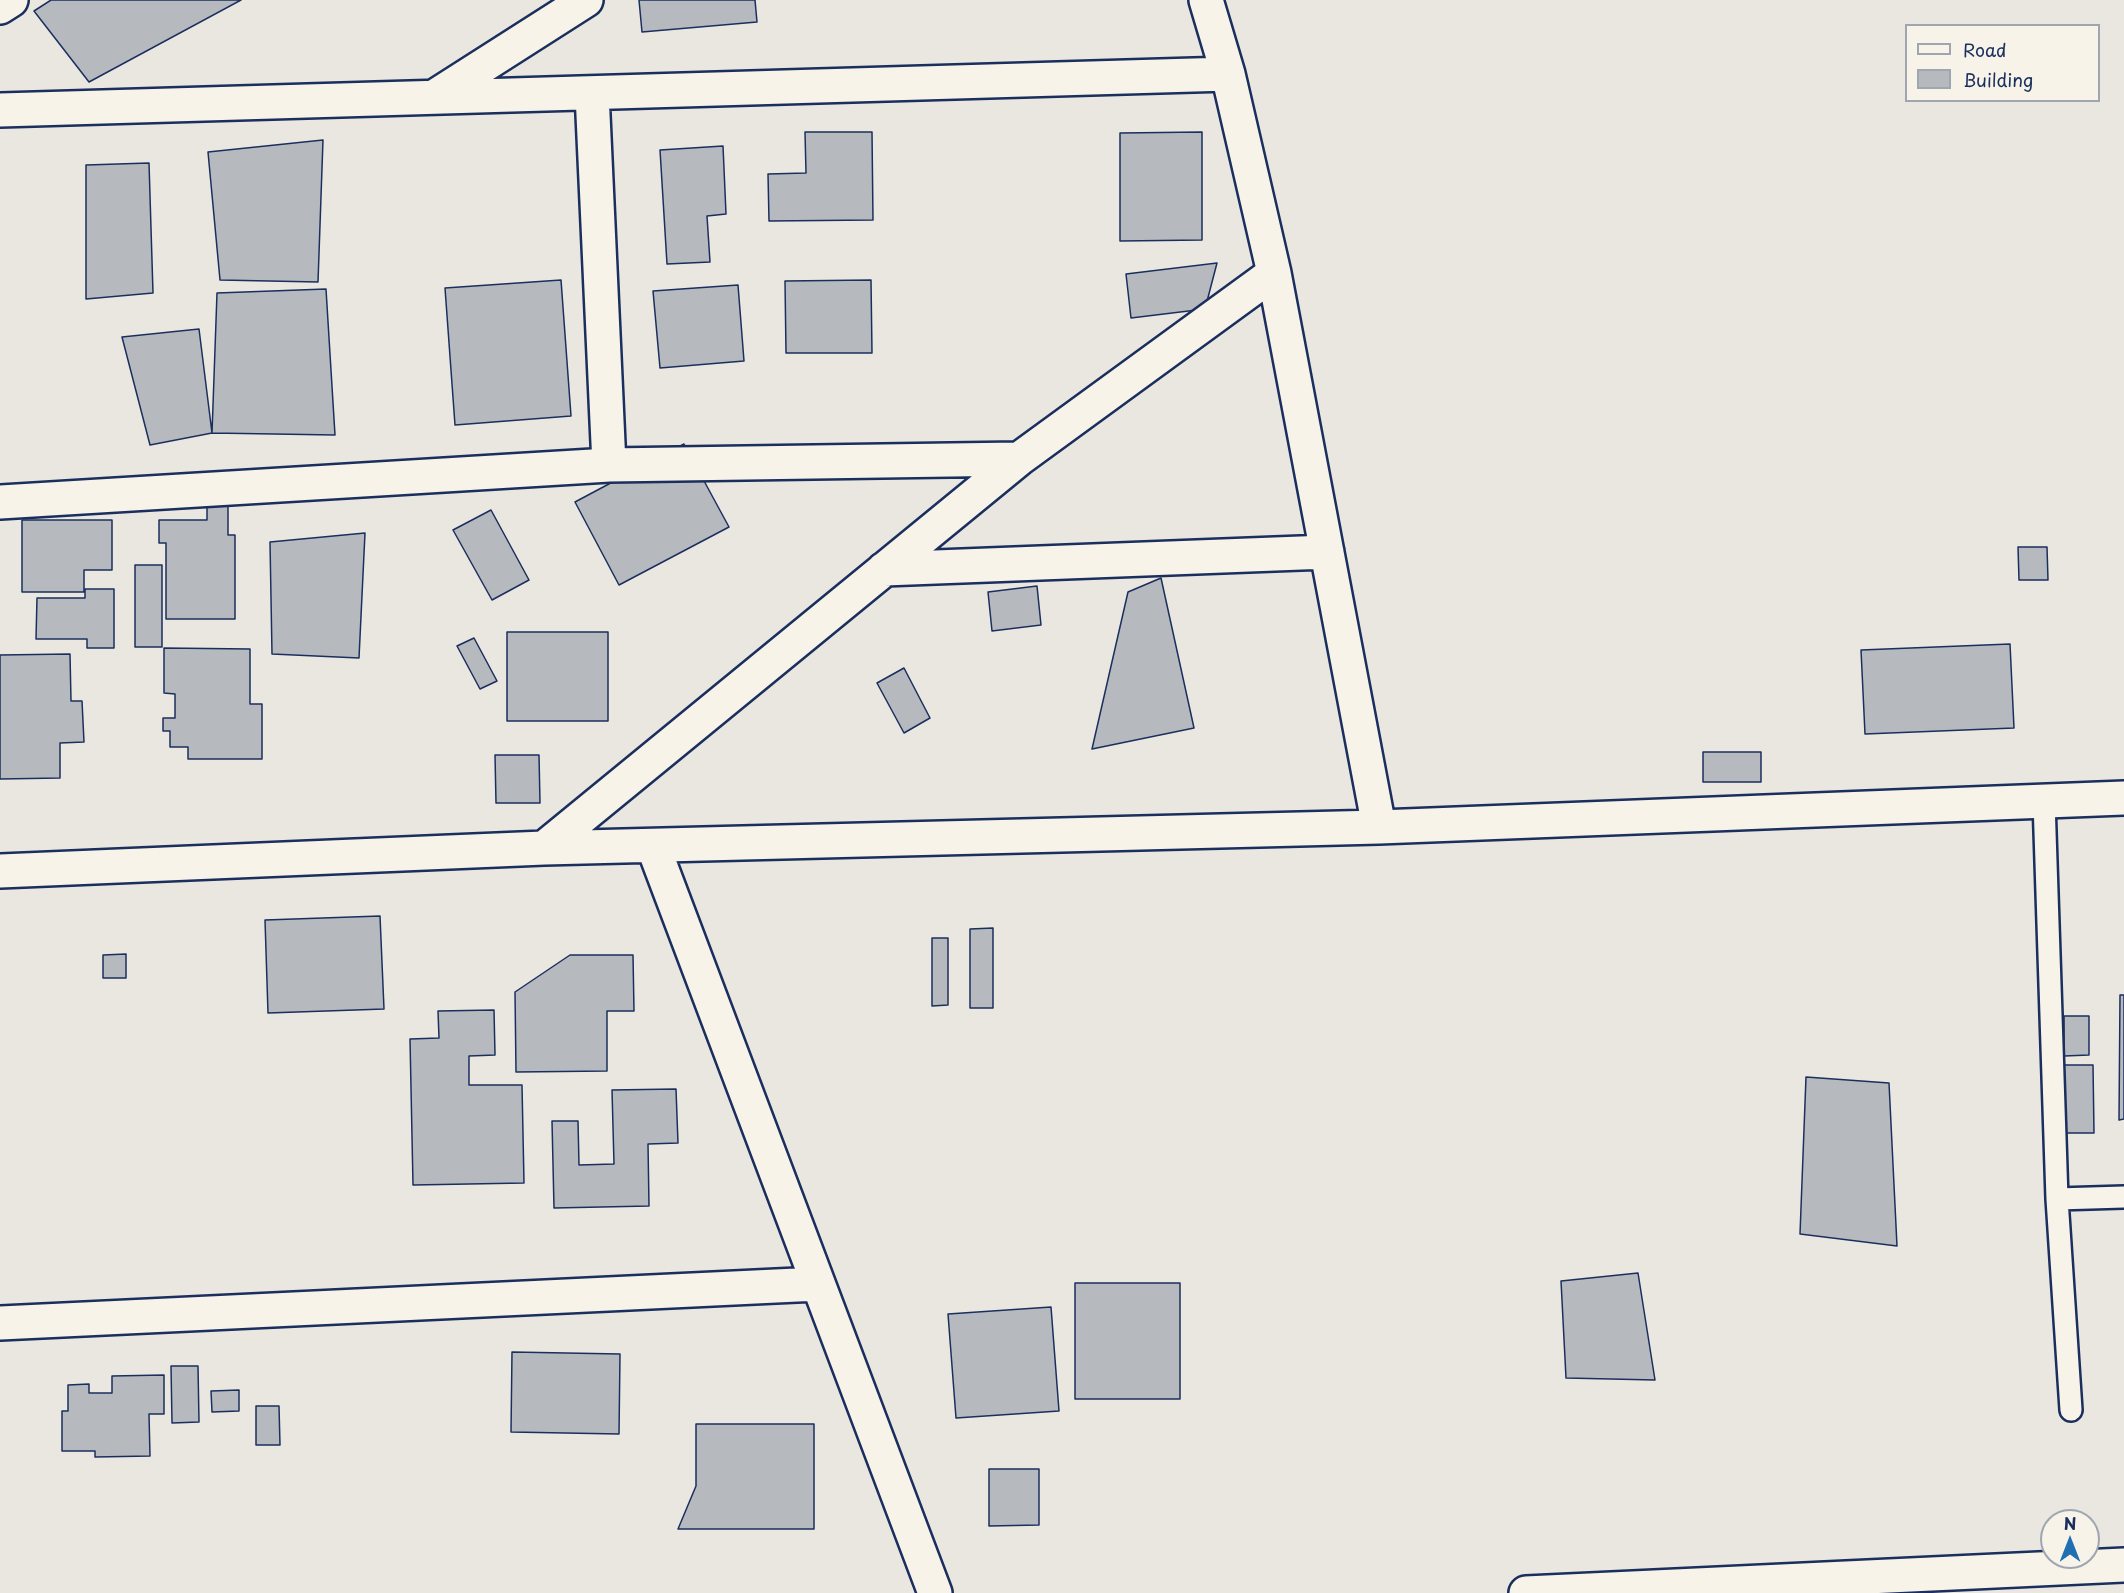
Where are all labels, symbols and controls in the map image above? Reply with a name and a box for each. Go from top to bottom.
legend [1905,24,2100,102]
text: Road [1963,36,2007,63]
text: Building [1963,66,2033,93]
north arrow [2040,1509,2100,1569]
text: N [2064,1511,2076,1535]

